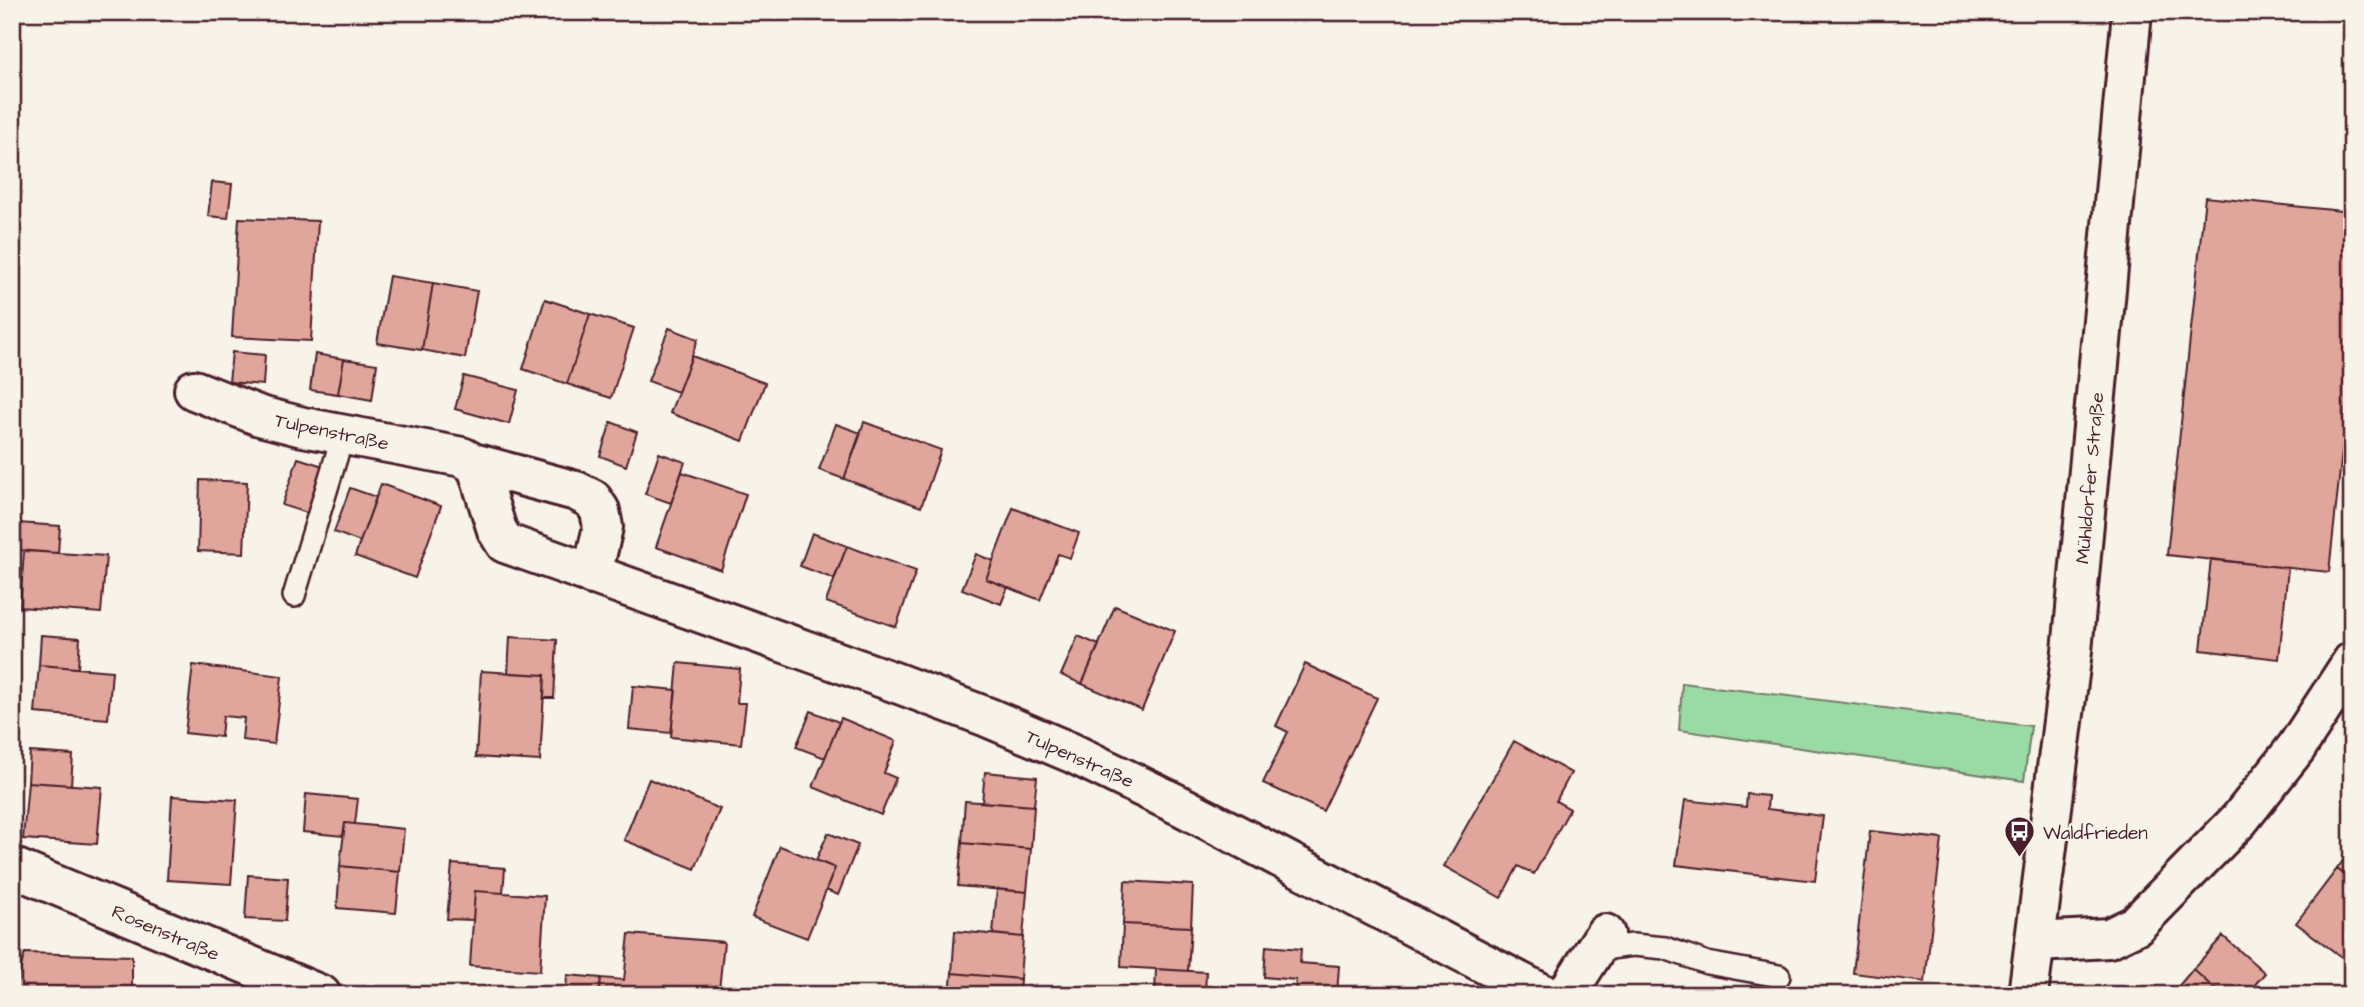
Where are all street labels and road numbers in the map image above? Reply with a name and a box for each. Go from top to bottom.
street label: Mühldorfer Straße [2070,391,2111,565]
street label: Tulpenstraße [272,407,391,458]
street label: Tulpenstraße [1021,723,1138,795]
street label: Rosenstraße [107,899,223,968]

